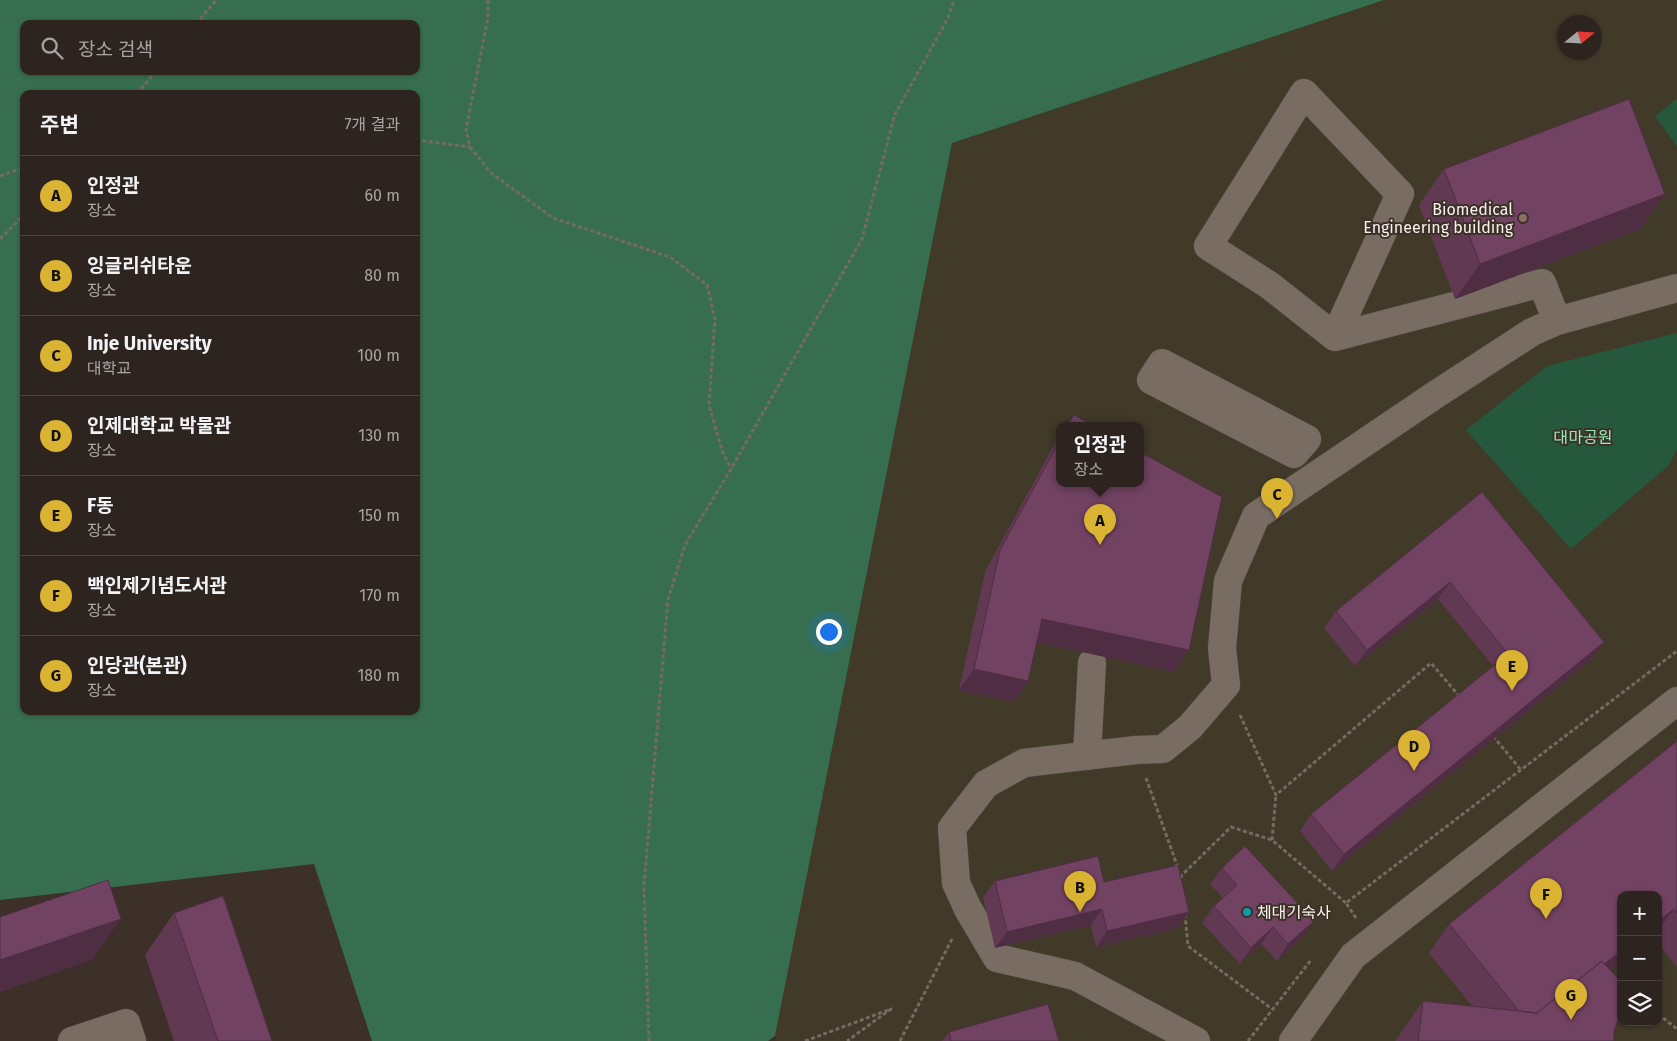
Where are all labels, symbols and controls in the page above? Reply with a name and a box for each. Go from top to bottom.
north arrow [1557,15,1602,60]
search box [20,20,420,75]
icon: search [38,34,66,62]
text: 장소 검색 [78,38,153,61]
text: 주변 [40,112,79,138]
text: 7개 결과 [344,115,400,134]
text: 인정관 [87,174,139,197]
text: A [51,186,61,205]
text: 60 m [365,186,400,205]
place label: Biomedical Engineering building [1363,200,1514,237]
text: 장소 [87,201,116,220]
marker: Biomedical Engineering building [1517,212,1529,224]
text: 잉글리쉬타운 [87,254,192,277]
text: B [51,266,61,285]
text: 80 m [364,266,400,285]
text: 장소 [87,281,116,300]
text: Inje University [87,332,212,355]
text: C [51,346,61,365]
text: 100 m [357,346,400,365]
text: 대학교 [87,359,131,378]
text: 인제대학교 박물관 [87,414,231,437]
popup [1056,422,1144,487]
text: D [51,426,61,445]
text: 130 m [358,426,400,445]
park label: 대마공원 [1554,428,1612,447]
text: 인정관 [1074,433,1126,456]
text: 장소 [87,441,116,460]
text: 장소 [1074,460,1103,479]
pin: C [1261,478,1293,519]
text: F동 [87,494,114,517]
pin: A [1084,504,1116,545]
text: E [52,506,60,525]
text: 150 m [358,506,400,525]
text: 장소 [87,521,116,540]
text: 백인제기념도서관 [87,574,227,597]
text: F [52,586,60,605]
text: 170 m [359,586,400,605]
text: 장소 [87,601,116,620]
your location [816,619,842,645]
pin: E [1496,650,1528,691]
text: 인당관(본관) [87,654,187,677]
text: G [51,666,61,685]
text: 180 m [357,666,400,685]
text: 장소 [87,681,116,700]
pin: D [1398,730,1430,771]
pin: B [1064,871,1096,912]
pin: F [1530,878,1562,919]
map controls [1617,891,1662,1026]
button: + [1617,891,1662,936]
place label: 체대기숙사 [1257,903,1331,922]
marker: 체대기숙사 [1241,906,1253,918]
button: − [1617,936,1662,981]
pin: G [1555,979,1587,1020]
button: layers [1617,981,1662,1026]

